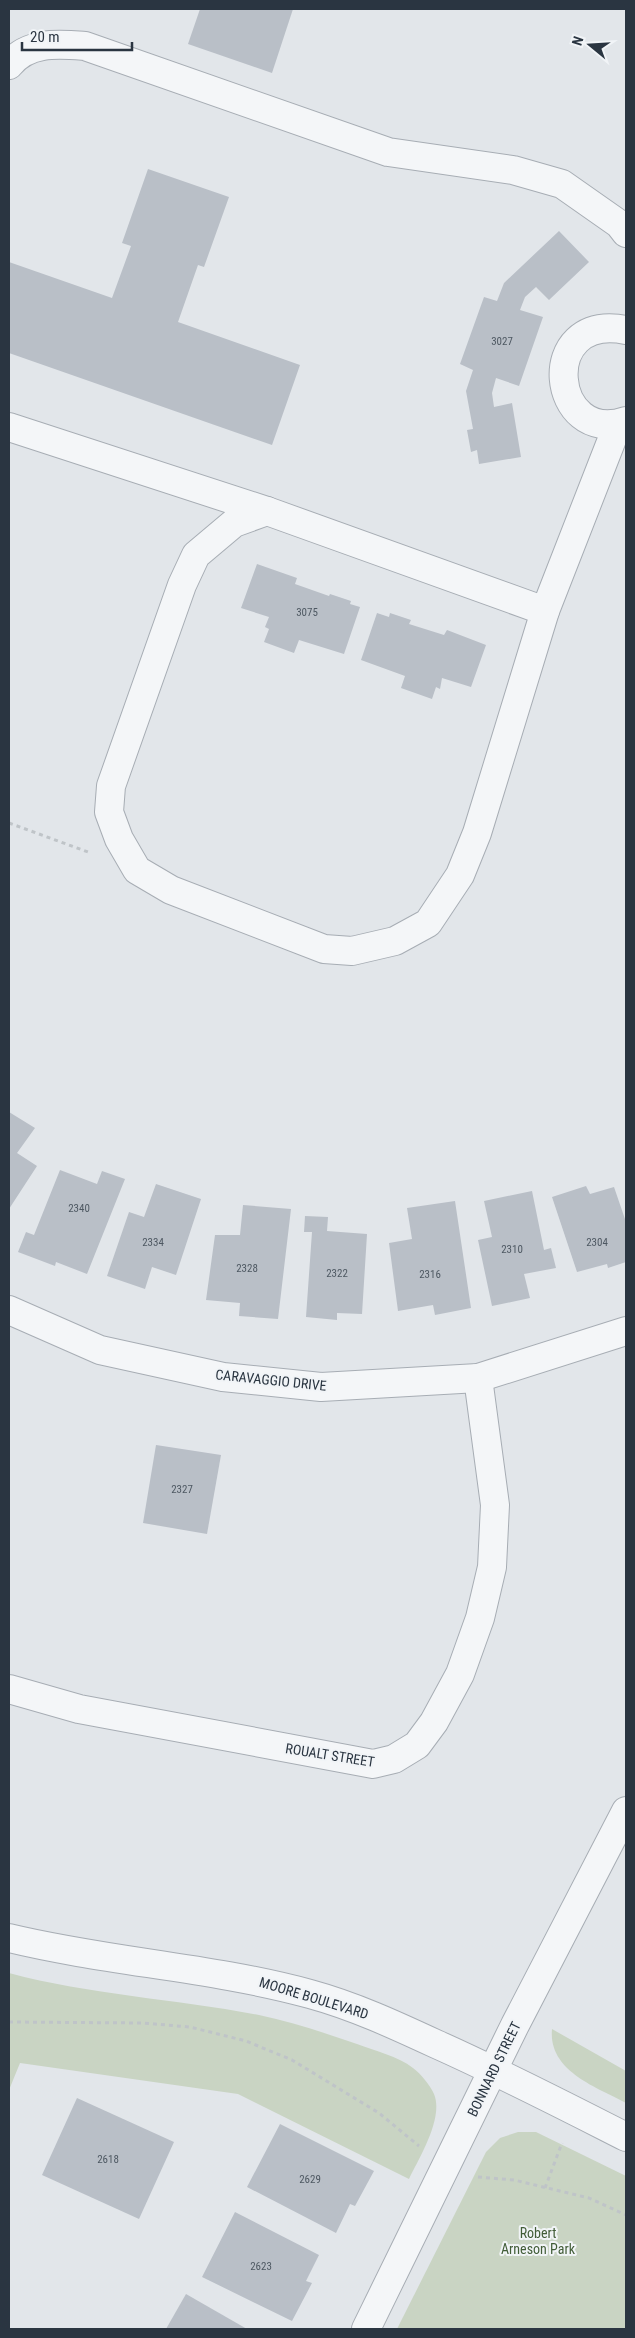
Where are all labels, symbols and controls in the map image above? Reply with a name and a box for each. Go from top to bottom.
scale bar [22,20,132,52]
north arrow [565,20,615,70]
text: 20 m [30,28,60,46]
text: N [569,34,587,48]
house number: 3027 [491,335,513,348]
house number: 3075 [296,606,318,619]
house number: 2340 [68,1202,90,1215]
house number: 2334 [142,1236,164,1249]
house number: 2304 [586,1236,608,1249]
house number: 2310 [501,1243,523,1256]
house number: 2328 [236,1262,258,1275]
house number: 2322 [326,1267,348,1280]
house number: 2316 [419,1268,441,1281]
street label: CARAVAGGIO DRIVE [215,1366,327,1394]
house number: 2327 [171,1483,193,1496]
street label: ROUALT STREET [284,1740,376,1770]
street label: MOORE BOULEVARD [257,1974,371,2022]
street label: BONNARD STREET [464,2019,524,2119]
house number: 2618 [97,2153,119,2166]
house number: 2629 [299,2173,321,2186]
park label: Robert Arneson Park [501,2225,576,2257]
house number: 2623 [250,2260,272,2273]

